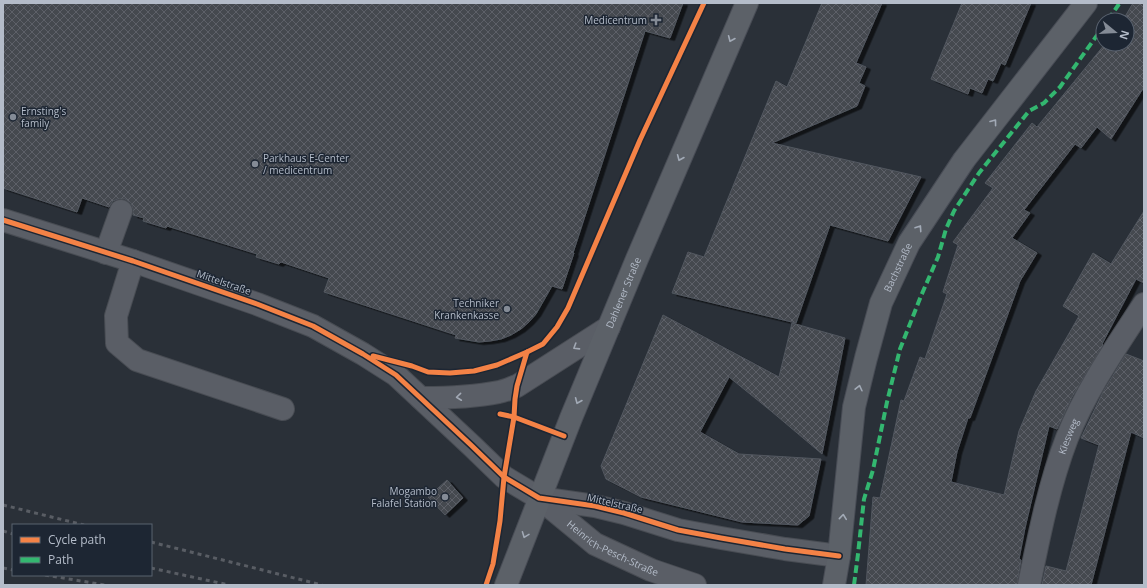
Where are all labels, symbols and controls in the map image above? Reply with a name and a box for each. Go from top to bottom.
north arrow [1095,12,1135,52]
place label: Medicentrum [584,13,647,27]
marker: Medicentrum [650,14,662,26]
text: N [1116,29,1134,42]
one-way arrow [728,35,736,42]
place label: Ernsting's family [21,104,66,130]
marker: Ernsting's family [8,112,18,122]
one-way arrow [989,119,996,126]
place label: Parkhaus E-Center / medicentrum [263,151,349,177]
one-way arrow [677,154,685,162]
marker: Parkhaus E-Center / medicentrum [250,159,260,169]
one-way arrow [914,225,922,232]
street label: Bachstraße [880,240,915,294]
street label: Dahlener Straße [602,254,644,330]
street label: Mittelstraße [195,266,253,298]
place label: Techniker Krankenkasse [434,296,499,322]
marker: Techniker Krankenkasse [502,304,512,314]
one-way arrow [573,343,580,350]
one-way arrow [854,385,862,391]
one-way arrow [456,392,462,401]
one-way arrow [574,398,582,405]
street label: Kiesweg [1055,415,1082,456]
place label: Mogambo Falafel Station [371,484,437,510]
street label: Mittelstraße [586,490,645,516]
marker: Mogambo Falafel Station [440,492,450,502]
one-way arrow [838,514,847,520]
street label: Heinrich-Pesch-Straße [564,517,661,579]
legend [12,524,152,576]
text: Cycle path [48,531,106,548]
one-way arrow [522,531,530,538]
text: Path [48,551,74,568]

